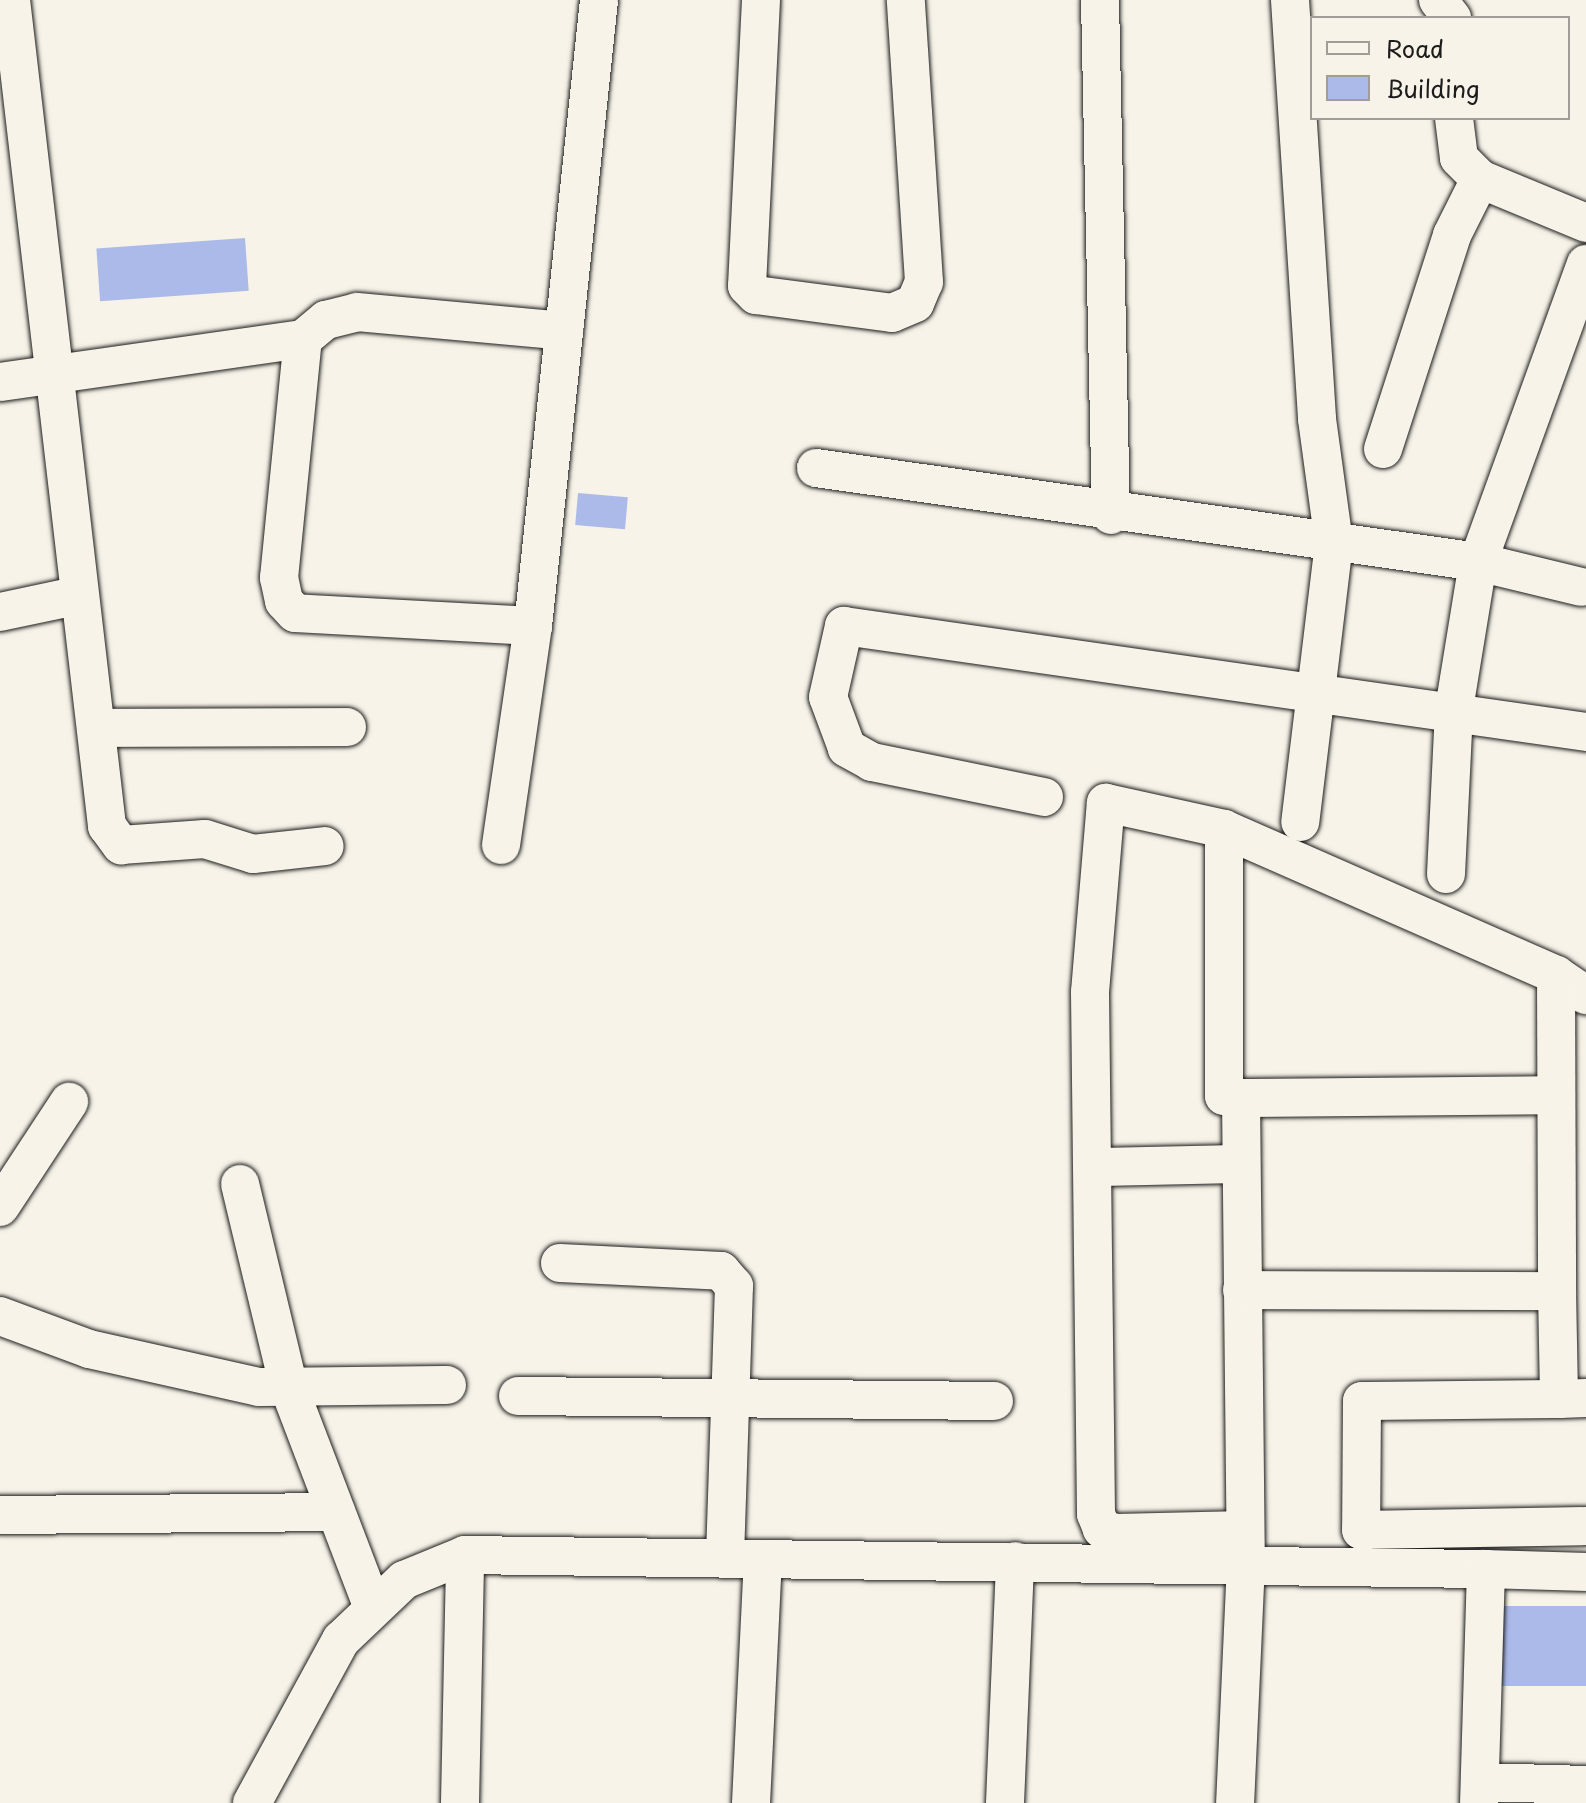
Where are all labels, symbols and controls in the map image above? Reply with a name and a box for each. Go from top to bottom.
legend [1310,16,1570,120]
text: Road [1386,30,1444,66]
text: Building [1386,70,1480,106]

